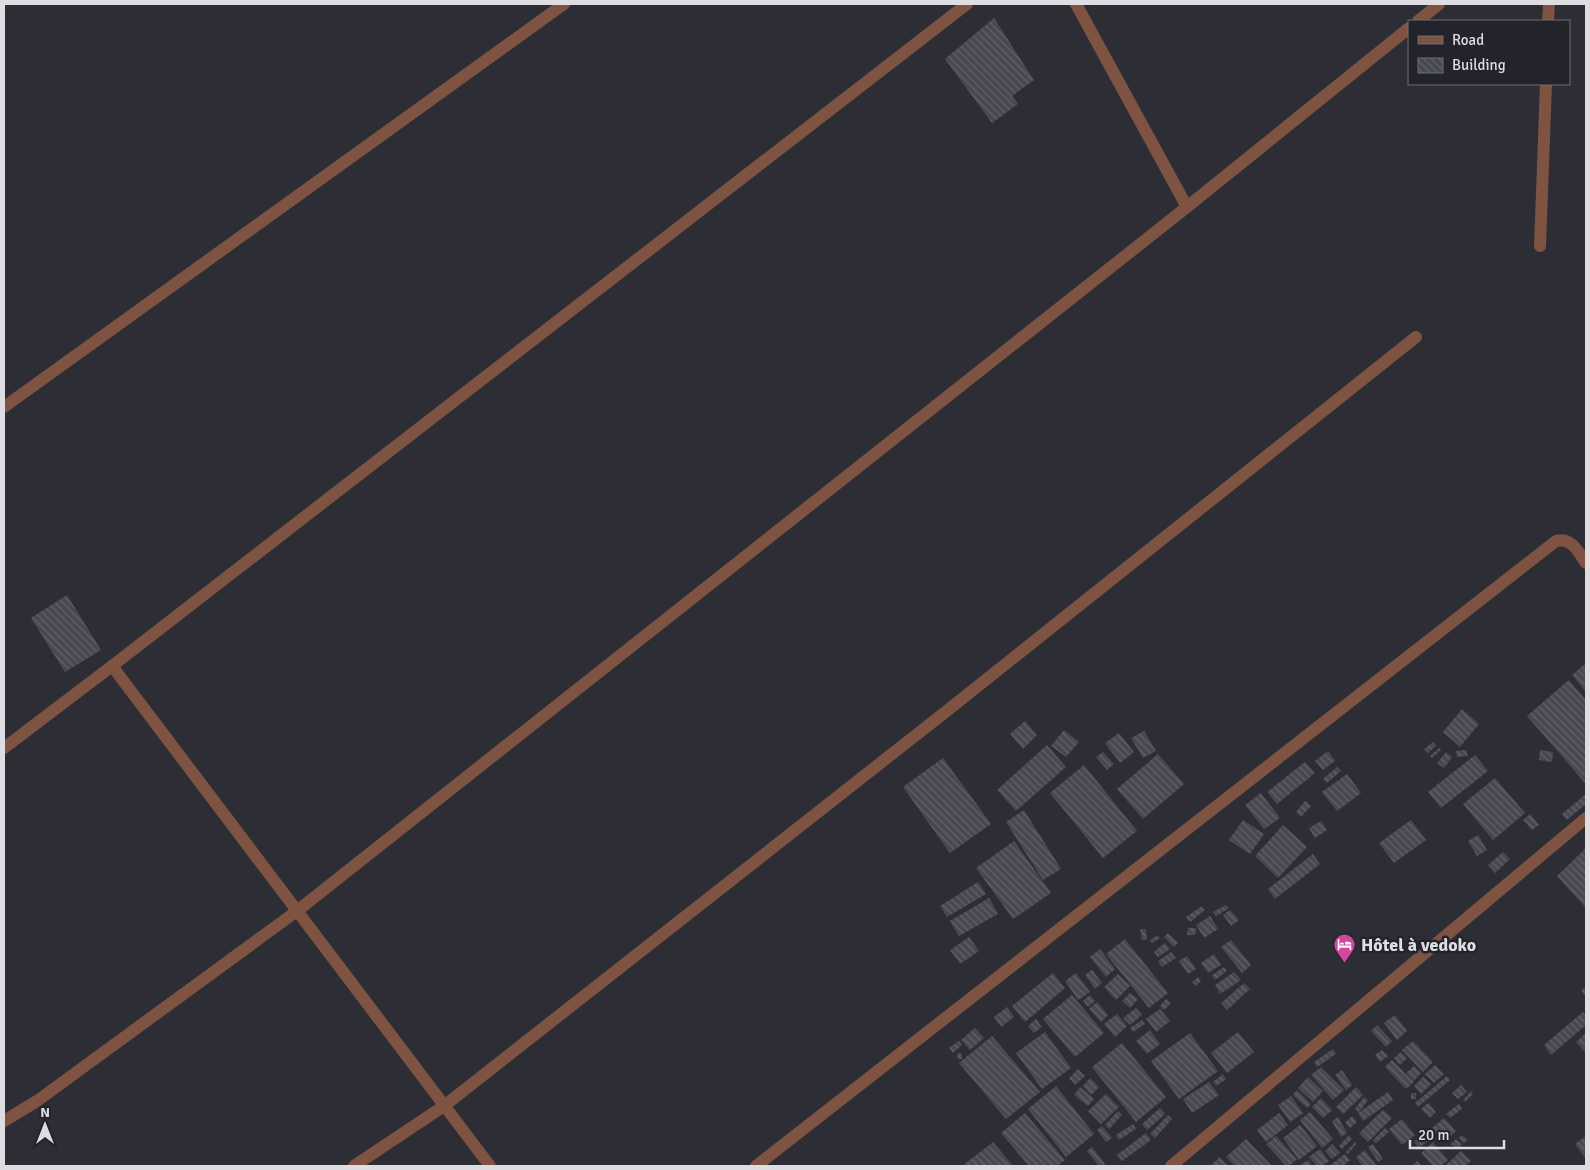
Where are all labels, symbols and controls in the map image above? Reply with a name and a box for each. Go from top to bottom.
legend [1408,20,1570,85]
text: Road [1452,31,1484,49]
text: Building [1452,56,1506,74]
hotel icon: Hôtel à vedoko [1333,933,1357,964]
place label: Hôtel à vedoko [1361,934,1476,956]
north arrow [20,1100,70,1150]
text: N [40,1104,50,1121]
scale bar [1410,1118,1504,1150]
text: 20 m [1418,1126,1449,1144]

